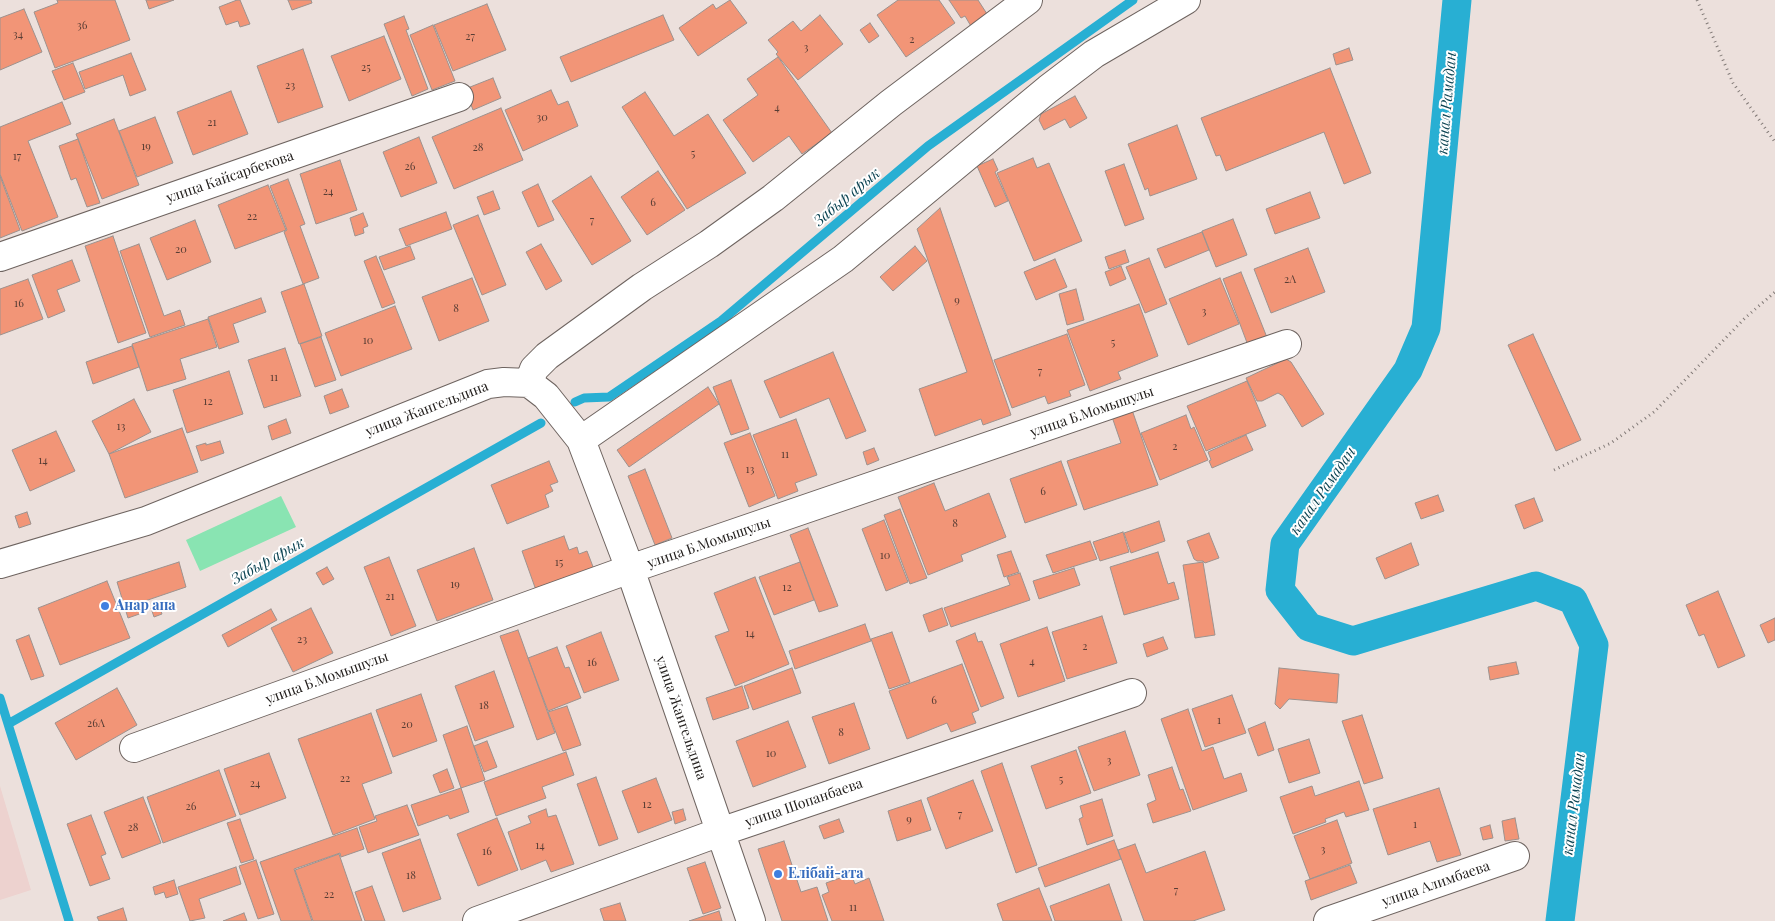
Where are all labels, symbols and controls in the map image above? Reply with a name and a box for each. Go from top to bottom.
house number: 36 [77,19,87,33]
house number: 34 [13,28,23,42]
house number: 27 [465,30,475,44]
house number: 2 [909,33,915,47]
house number: 3 [804,41,808,55]
water label: канал Рамадан [1434,51,1460,155]
house number: 25 [361,61,371,75]
house number: 23 [285,79,295,93]
house number: 4 [774,101,780,115]
house number: 30 [536,111,548,125]
house number: 21 [207,116,217,130]
house number: 19 [141,140,151,154]
house number: 28 [473,141,483,155]
street label: улица Кайсарбекова [164,147,296,207]
house number: 5 [691,147,695,161]
house number: 17 [13,150,21,164]
house number: 26 [405,160,415,174]
water label: Забыр арык [810,164,884,230]
house number: 24 [323,185,333,199]
house number: 6 [650,196,656,210]
house number: 22 [247,210,257,224]
house number: 7 [590,214,594,228]
house number: 20 [175,243,187,257]
house number: 2А [1284,273,1296,287]
house number: 9 [954,294,960,308]
house number: 16 [14,297,24,311]
house number: 8 [453,302,459,316]
house number: 3 [1202,305,1206,319]
house number: 10 [363,334,373,348]
house number: 5 [1111,336,1115,350]
house number: 7 [1038,365,1042,379]
house number: 11 [270,371,278,385]
street label: улица Жангельдина [363,378,491,440]
street label: улица Б.Момышулы [1028,383,1156,441]
house number: 12 [203,395,213,409]
house number: 13 [117,420,125,434]
house number: 2 [1172,440,1178,454]
water label: канал Рамадан [1286,444,1360,538]
house number: 11 [781,448,789,462]
house number: 14 [38,454,48,468]
house number: 13 [746,463,754,477]
house number: 6 [1040,485,1046,499]
street label: улица Б.Момышулы [645,514,773,572]
house number: 8 [952,517,958,531]
water label: Забыр арык [228,533,308,589]
house number: 10 [880,549,890,563]
house number: 15 [555,556,563,570]
house number: 19 [450,578,460,592]
house number: 12 [782,581,792,595]
house number: 21 [385,590,395,604]
place label: Анар апа [115,598,176,614]
marker: Анар апа [99,600,111,612]
house number: 14 [745,627,755,641]
house number: 23 [297,633,307,647]
house number: 2 [1082,640,1088,654]
street label: улица Б.Момышулы [263,648,391,708]
street label: улица Жангельдина [652,654,710,782]
house number: 4 [1029,655,1035,669]
house number: 16 [587,656,597,670]
house number: 6 [931,694,937,708]
house number: 18 [479,699,489,713]
house number: 1 [1217,714,1221,728]
house number: 26А [87,717,105,731]
house number: 20 [401,718,413,732]
house number: 8 [838,726,844,740]
house number: 10 [766,747,776,761]
water label: канал Рамадан [1559,752,1589,856]
house number: 3 [1107,754,1111,768]
house number: 22 [340,772,350,786]
house number: 5 [1059,773,1063,787]
street label: улица Шопанбаева [743,775,865,831]
house number: 24 [250,777,260,791]
house number: 12 [642,798,652,812]
house number: 26 [186,800,196,814]
house number: 7 [958,808,962,822]
house number: 9 [906,813,912,827]
house number: 1 [1413,818,1417,832]
house number: 28 [128,821,138,835]
house number: 14 [535,839,545,853]
house number: 3 [1321,843,1325,857]
house number: 16 [482,845,492,859]
street label: улица Алимбаева [1380,858,1492,910]
place label: Елібай-ата [788,866,864,882]
marker: Елібай-ата [772,868,784,880]
house number: 18 [406,869,416,883]
house number: 7 [1174,884,1178,898]
house number: 22 [324,888,334,902]
house number: 11 [849,901,857,915]

